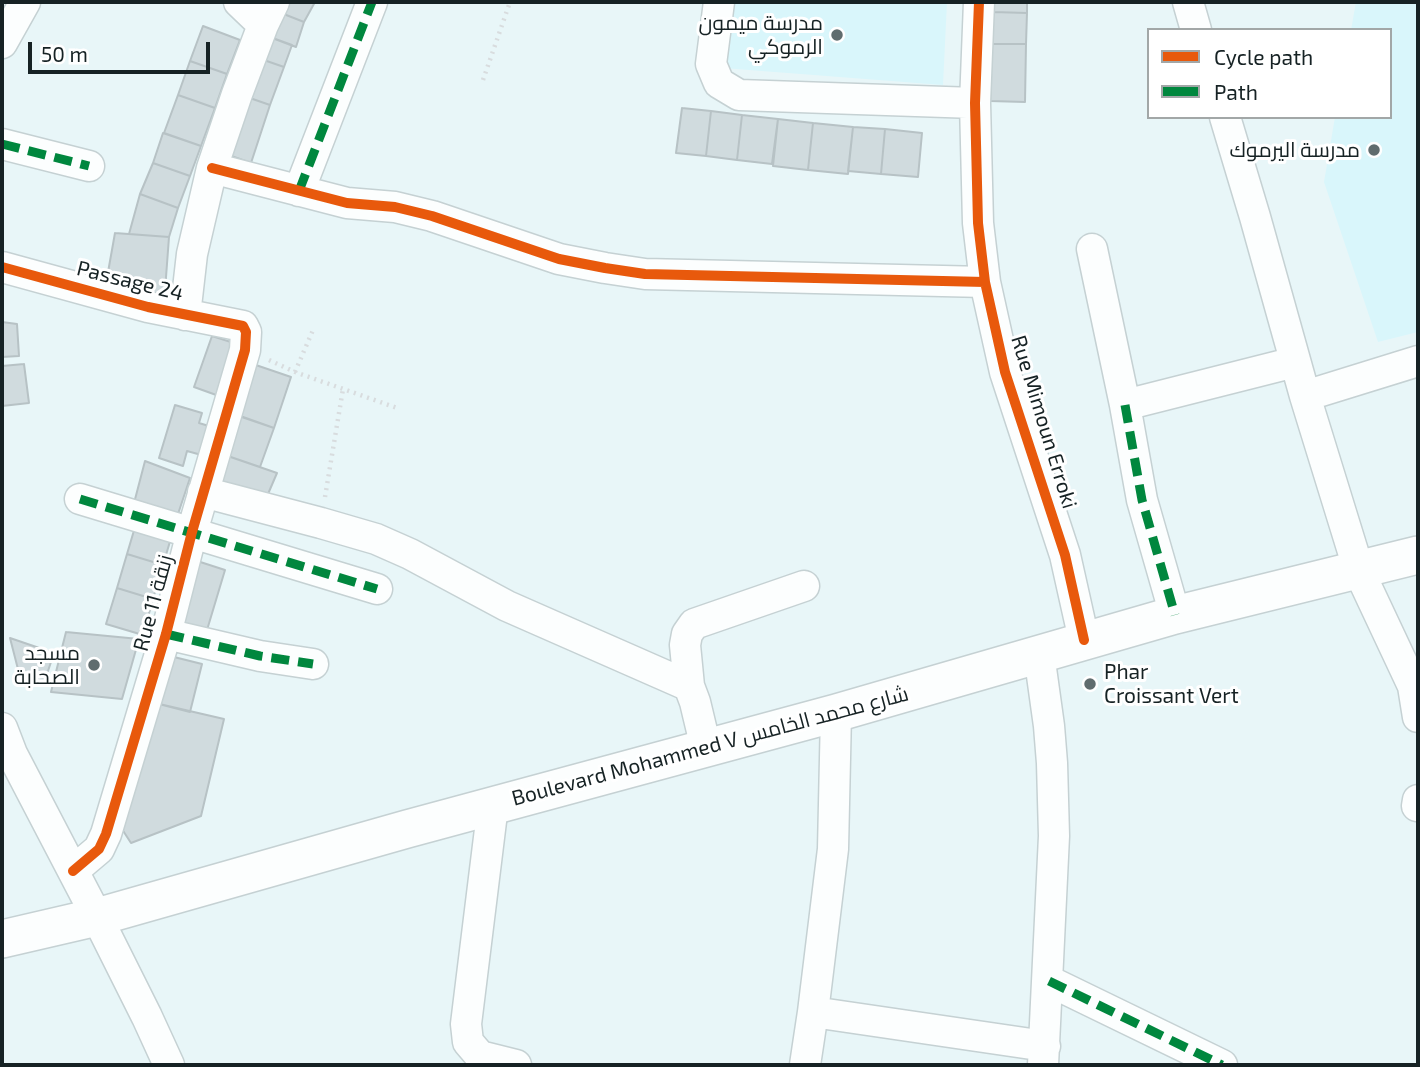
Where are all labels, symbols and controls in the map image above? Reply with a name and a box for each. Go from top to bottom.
place label: مدرسة ميمون الرموكي [699,10,823,60]
marker: مدرسة ميمون الرموكي [829,27,845,43]
scale bar [32,28,214,72]
legend [1147,28,1392,119]
text: 50 m [41,41,88,66]
text: Cycle path [1214,44,1313,69]
text: Path [1214,79,1258,104]
place label: مدرسة اليرموك [1230,137,1360,163]
marker: مدرسة اليرموك [1366,142,1382,158]
street label: Passage 24 [74,256,186,306]
street label: Rue Mimoun Erroki [1006,332,1082,512]
street label: Rue 11 زنقة [128,552,178,654]
place label: مسجد الصحابة [14,640,80,690]
marker: مسجد الصحابة [86,657,102,673]
place label: Phar Croissant Vert [1104,659,1239,709]
marker: Phar Croissant Vert [1082,676,1098,692]
street label: Boulevard Mohammed V شارع محمد الخامس [509,681,911,811]

